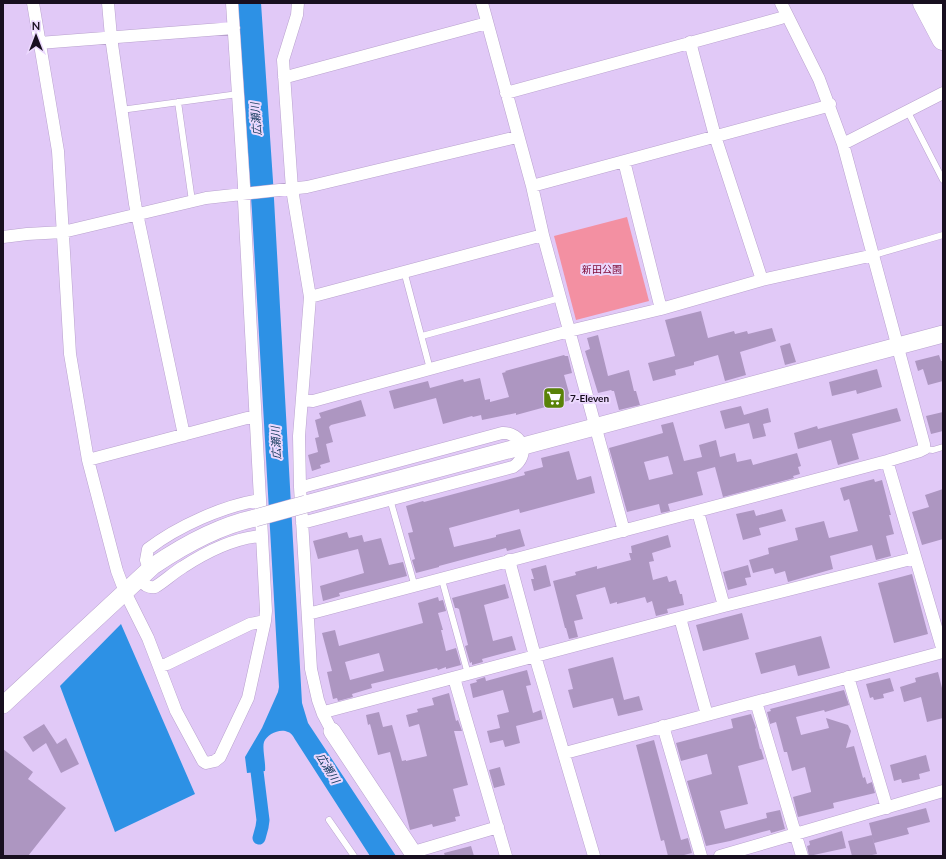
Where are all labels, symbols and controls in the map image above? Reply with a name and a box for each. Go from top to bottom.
north arrow [16,16,56,56]
text: N [32,19,40,32]
water label: 広瀬川 [248,101,263,136]
park label: 新田公園 [582,263,622,275]
supermarket icon: 7-Eleven [541,385,567,411]
place label: 7-Eleven [570,392,609,404]
water label: 広瀬川 [268,425,283,460]
water label: 広瀬川 [314,750,343,786]

